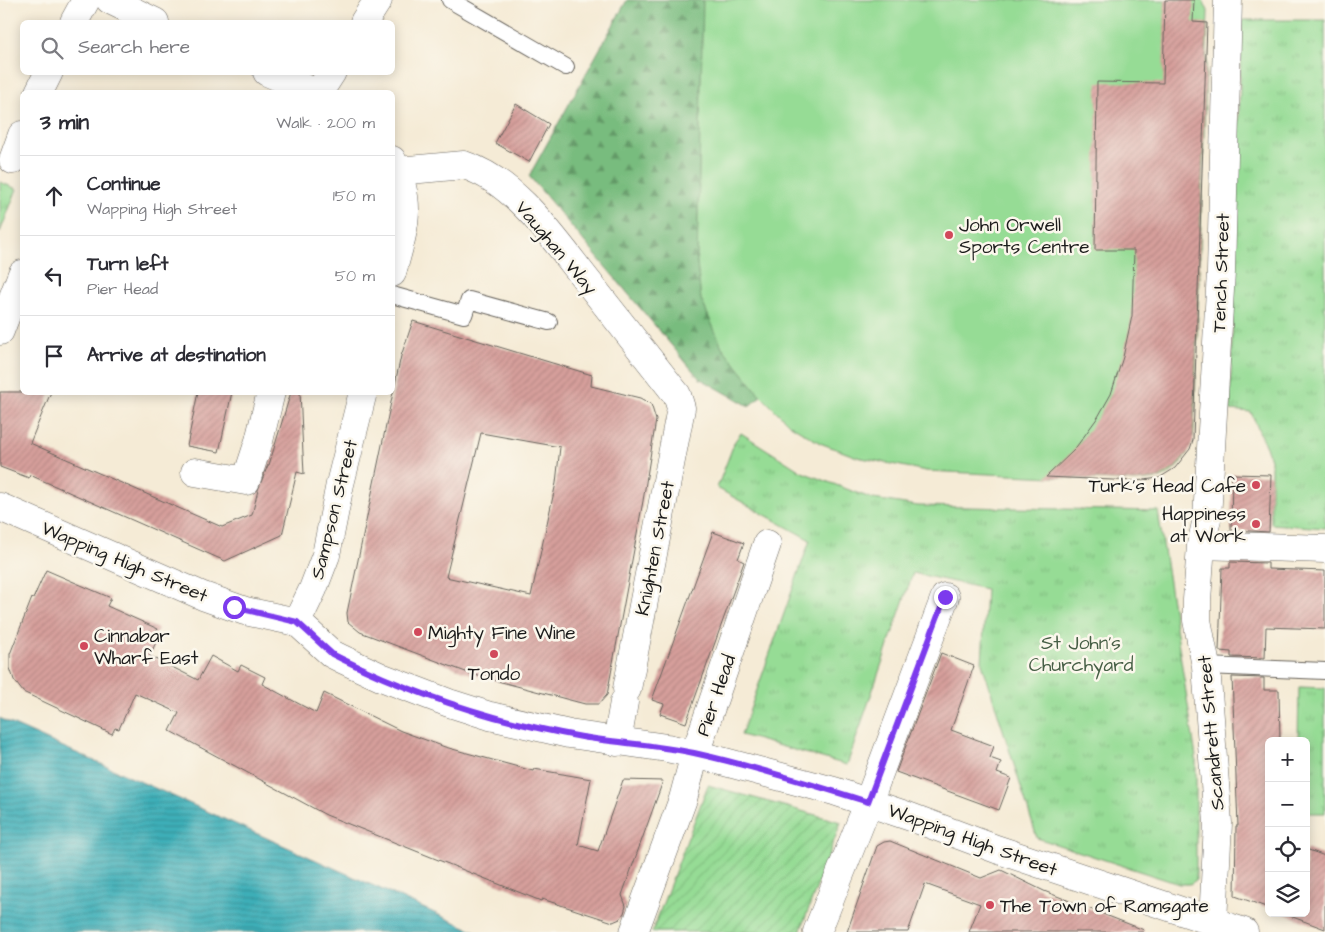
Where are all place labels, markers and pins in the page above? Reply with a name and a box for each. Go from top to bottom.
place label: John Orwell Sports Centre [959,212,1089,261]
marker: John Orwell Sports Centre [943,229,955,241]
place label: Turk's Head Cafe [1089,473,1246,500]
marker: Turk's Head Cafe [1250,479,1262,491]
place label: Happiness at Work [1162,501,1246,550]
marker: Happiness at Work [1250,518,1262,530]
place label: Mighty Fine Wine [428,620,575,648]
place label: Cinnabar Wharf East [94,623,199,672]
marker: Mighty Fine Wine [412,626,424,638]
marker: Cinnabar Wharf East [78,640,90,652]
marker: Tondo [488,648,500,660]
place label: Tondo [468,661,521,688]
place label: The Town of Ramsgate [1000,893,1209,921]
marker: The Town of Ramsgate [984,899,996,911]

